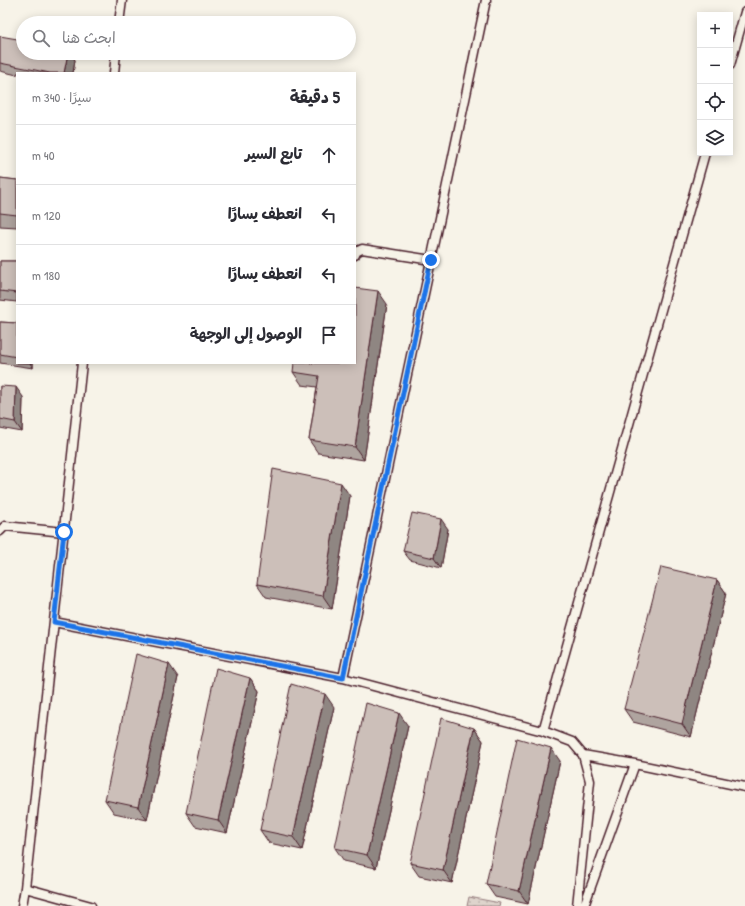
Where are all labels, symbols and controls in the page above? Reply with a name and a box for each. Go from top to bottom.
map controls [697,12,733,156]
button: + [697,12,733,48]
search box [16,16,356,60]
icon: search [30,27,52,49]
text: ابحث هنا [62,27,116,48]
button: − [697,48,733,84]
button: locate [697,84,733,120]
text: 5 دقيقة [290,85,340,108]
text: سيرًا · 340 m [32,88,92,106]
button: layers [697,120,733,156]
text: تابع السير [245,143,302,164]
icon: ahead [318,144,340,166]
text: 40 m [32,146,55,164]
text: انعطف يسارًا [228,203,302,224]
icon: left [318,204,340,226]
text: 120 m [32,206,60,224]
route end [422,251,440,269]
text: انعطف يسارًا [228,263,302,284]
icon: left [318,264,340,286]
text: 180 m [32,266,60,284]
text: الوصول إلى الوجهة [190,323,302,344]
icon: arrive [318,324,340,346]
route start [55,523,73,541]

